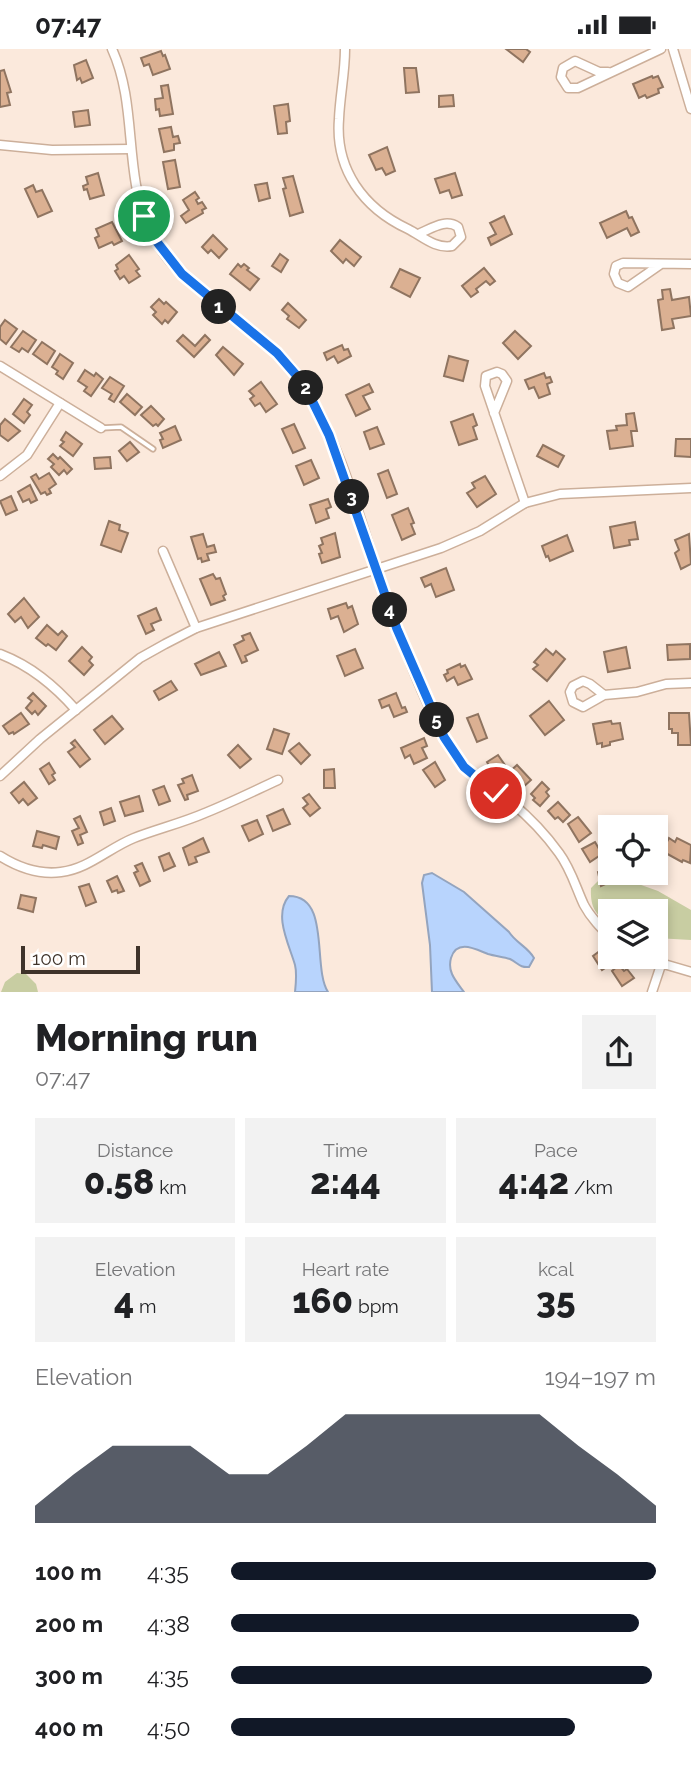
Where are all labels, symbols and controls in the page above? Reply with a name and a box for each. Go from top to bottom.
text: 07:47 [35,10,101,40]
pin [114,186,174,246]
icon: arrive [125,197,163,235]
pin: 1 [202,289,236,325]
text: 1 [214,295,223,317]
pin: 2 [288,371,324,405]
text: 2 [300,376,311,398]
pin: 3 [334,479,370,515]
text: 3 [346,485,357,507]
pin: 4 [372,593,408,627]
text: 4 [384,598,395,620]
pin: 5 [420,703,454,737]
text: 5 [431,708,442,730]
pin [466,763,526,823]
icon: check [477,774,515,812]
map controls [598,815,668,969]
button: locate [598,815,668,885]
button: layers [598,899,668,969]
scale bar [21,943,140,975]
text: 100 m [32,947,86,969]
text: Morning run [35,1015,258,1060]
button: share [582,1015,656,1089]
text: 07:47 [35,1064,90,1091]
text: Distance [97,1139,173,1161]
text: Time [323,1139,368,1161]
text: Pace [534,1139,578,1161]
text: 0.58 [84,1161,154,1202]
text: 2:44 [310,1161,381,1202]
text: 4:42 [499,1161,569,1202]
text: km [154,1176,187,1198]
text: /km [569,1176,613,1198]
text: Elevation [95,1258,176,1280]
text: Heart rate [302,1258,389,1280]
text: kcal [538,1258,574,1280]
text: 4 [114,1280,134,1321]
text: 160 [292,1280,353,1321]
text: 35 [536,1280,576,1321]
text: m [134,1295,156,1317]
text: bpm [353,1295,399,1317]
text: Elevation [35,1363,133,1390]
text: 194–197 m [545,1363,656,1390]
text: 100 m [35,1558,102,1585]
text: 4:35 [147,1558,189,1585]
text: 200 m [35,1610,103,1637]
text: 4:38 [147,1610,190,1637]
text: 300 m [35,1662,103,1689]
text: 4:35 [147,1662,189,1689]
text: 400 m [35,1714,103,1741]
text: 4:50 [147,1714,191,1741]

